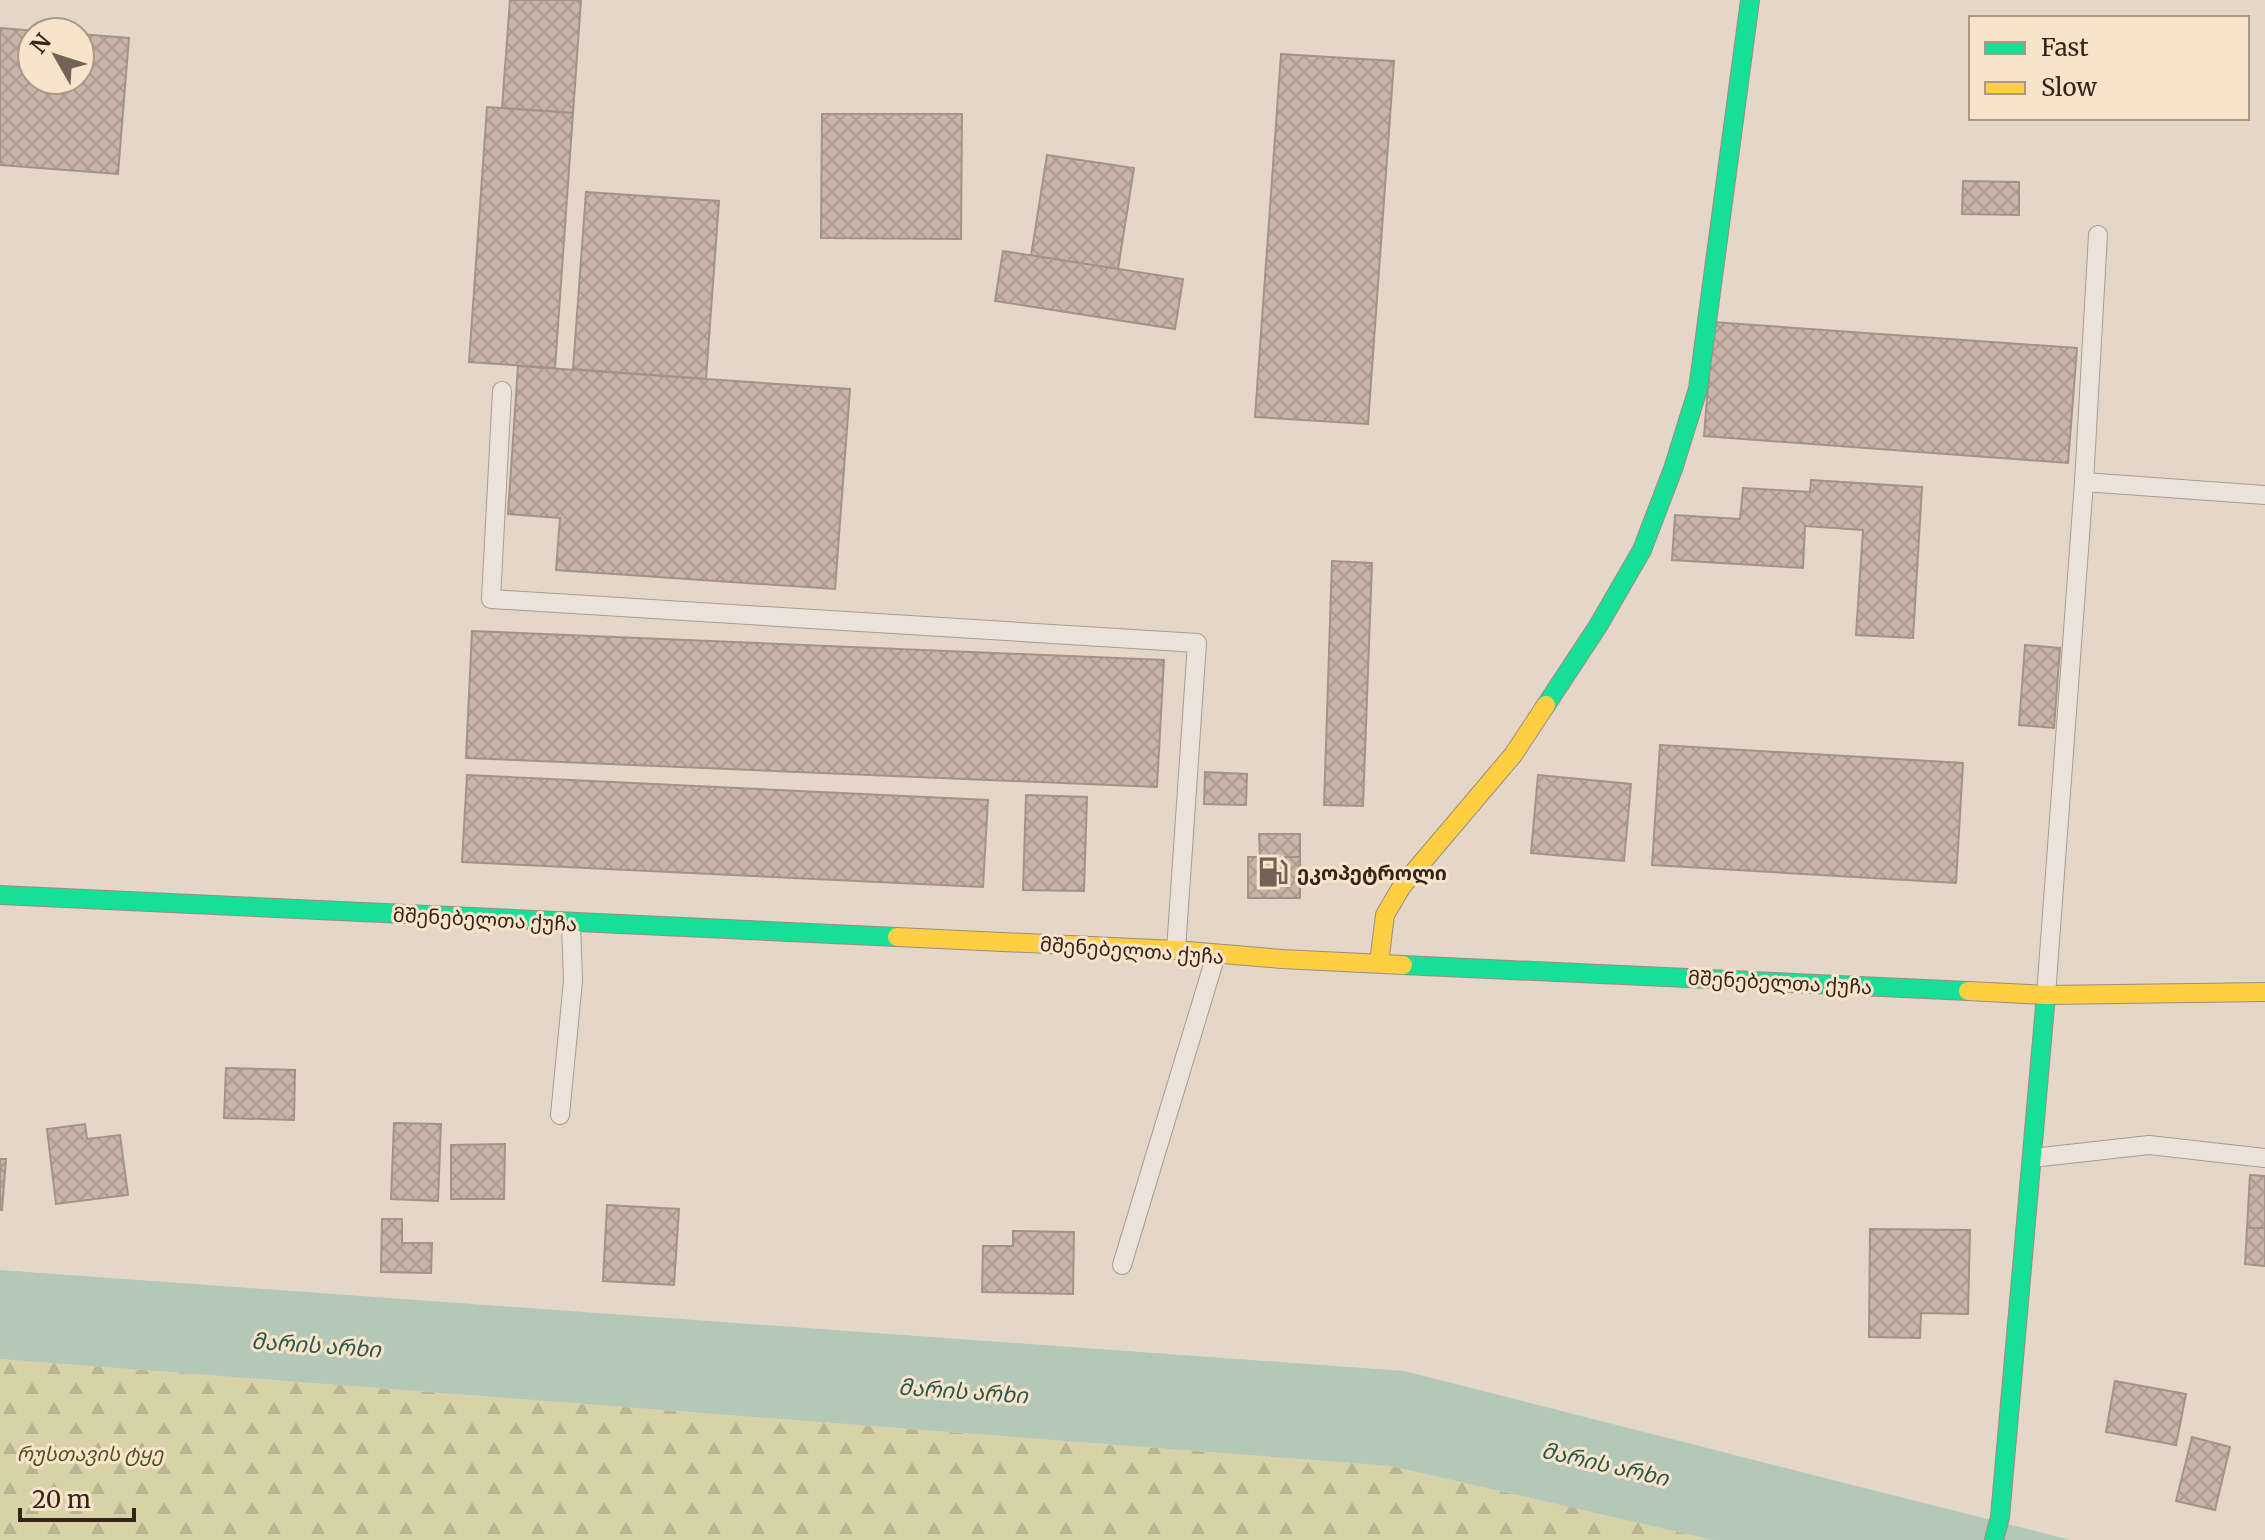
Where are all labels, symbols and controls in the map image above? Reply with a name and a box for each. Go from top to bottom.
north arrow [16,16,96,96]
legend [1969,16,2249,120]
text: N [24,27,57,59]
text: Fast [2041,32,2089,63]
text: Slow [2041,72,2097,103]
fuel station icon: ეკოპეტროლი [1256,855,1290,889]
place label: ეკოპეტროლი [1297,860,1447,885]
street label: მშენებელთა ქუჩა [392,902,578,937]
street label: მშენებელთა ქუჩა [1039,931,1225,970]
street label: მშენებელთა ქუჩა [1687,965,1873,1000]
water label: მარის არხი [250,1327,383,1364]
water label: მარის არხი [897,1373,1030,1410]
water label: მარის არხი [1539,1436,1673,1493]
park label: რუსთავის ტყე [17,1441,164,1466]
scale bar [20,1472,134,1522]
text: 20 m [32,1484,91,1515]

